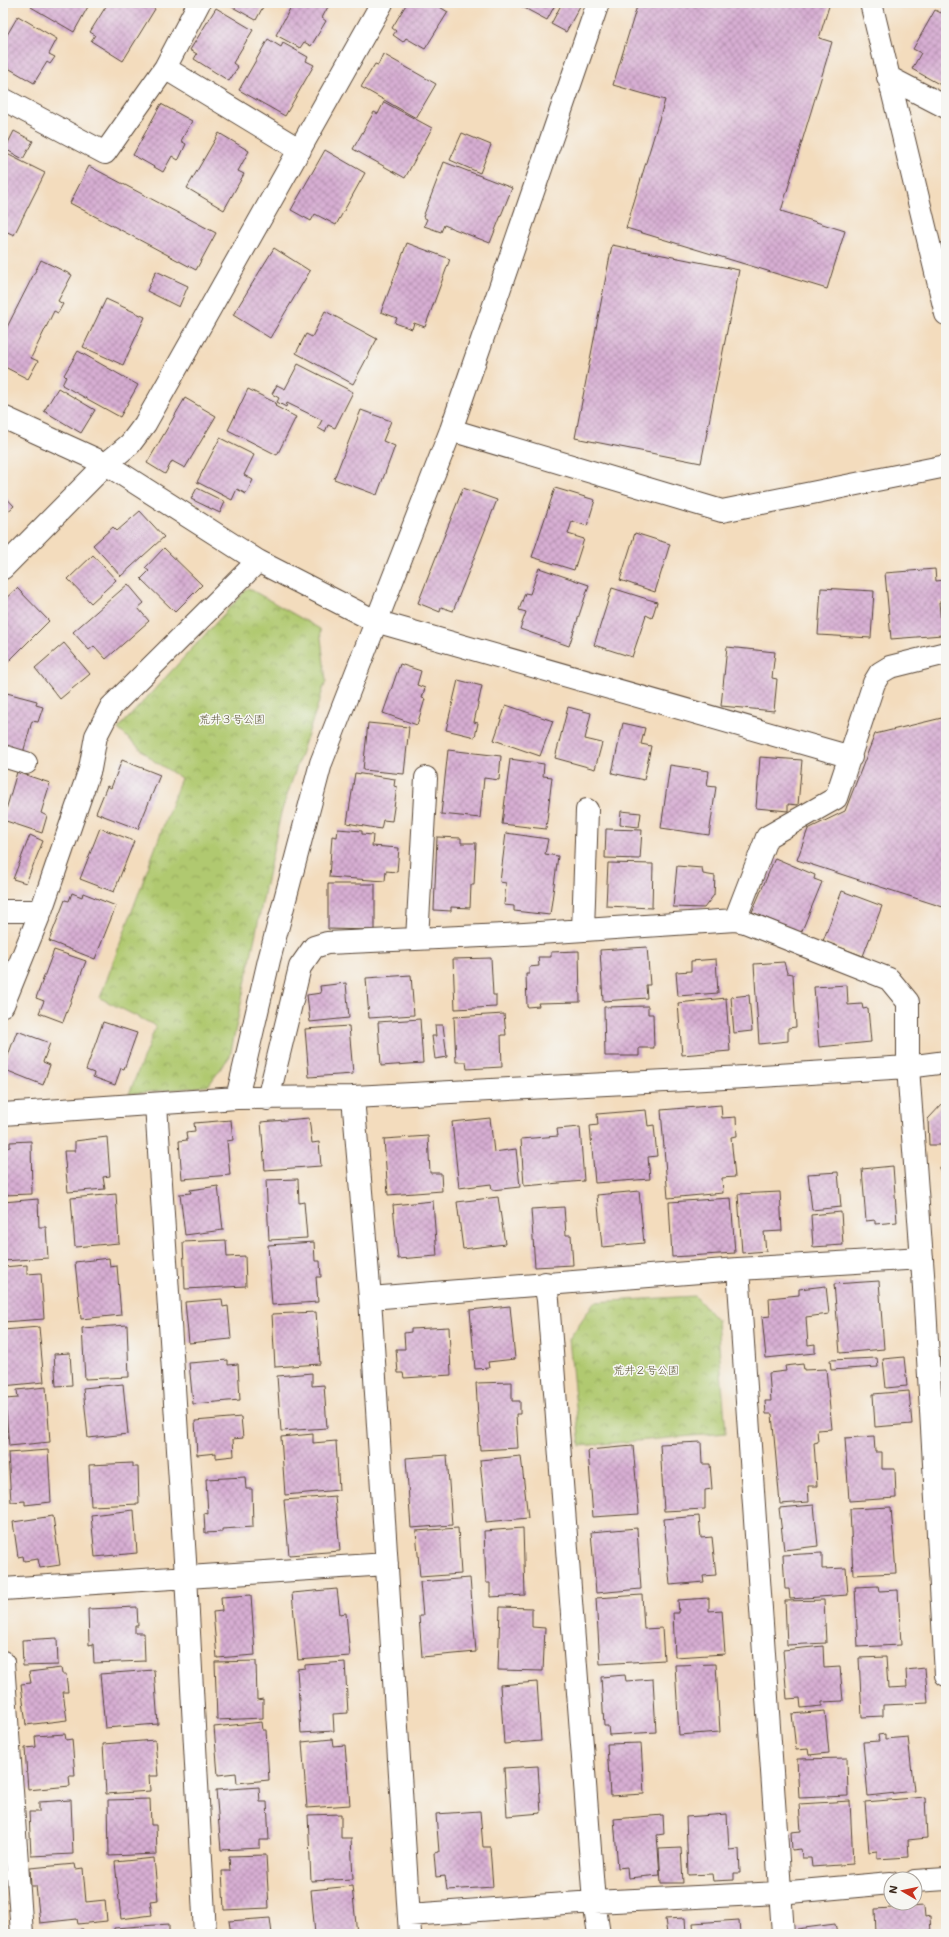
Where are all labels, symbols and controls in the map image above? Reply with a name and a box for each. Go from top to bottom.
park label: 荒井３号公園 [199,711,265,726]
park label: 荒井２号公園 [613,1362,679,1377]
north arrow [883,1871,923,1911]
text: N [885,1884,901,1895]

